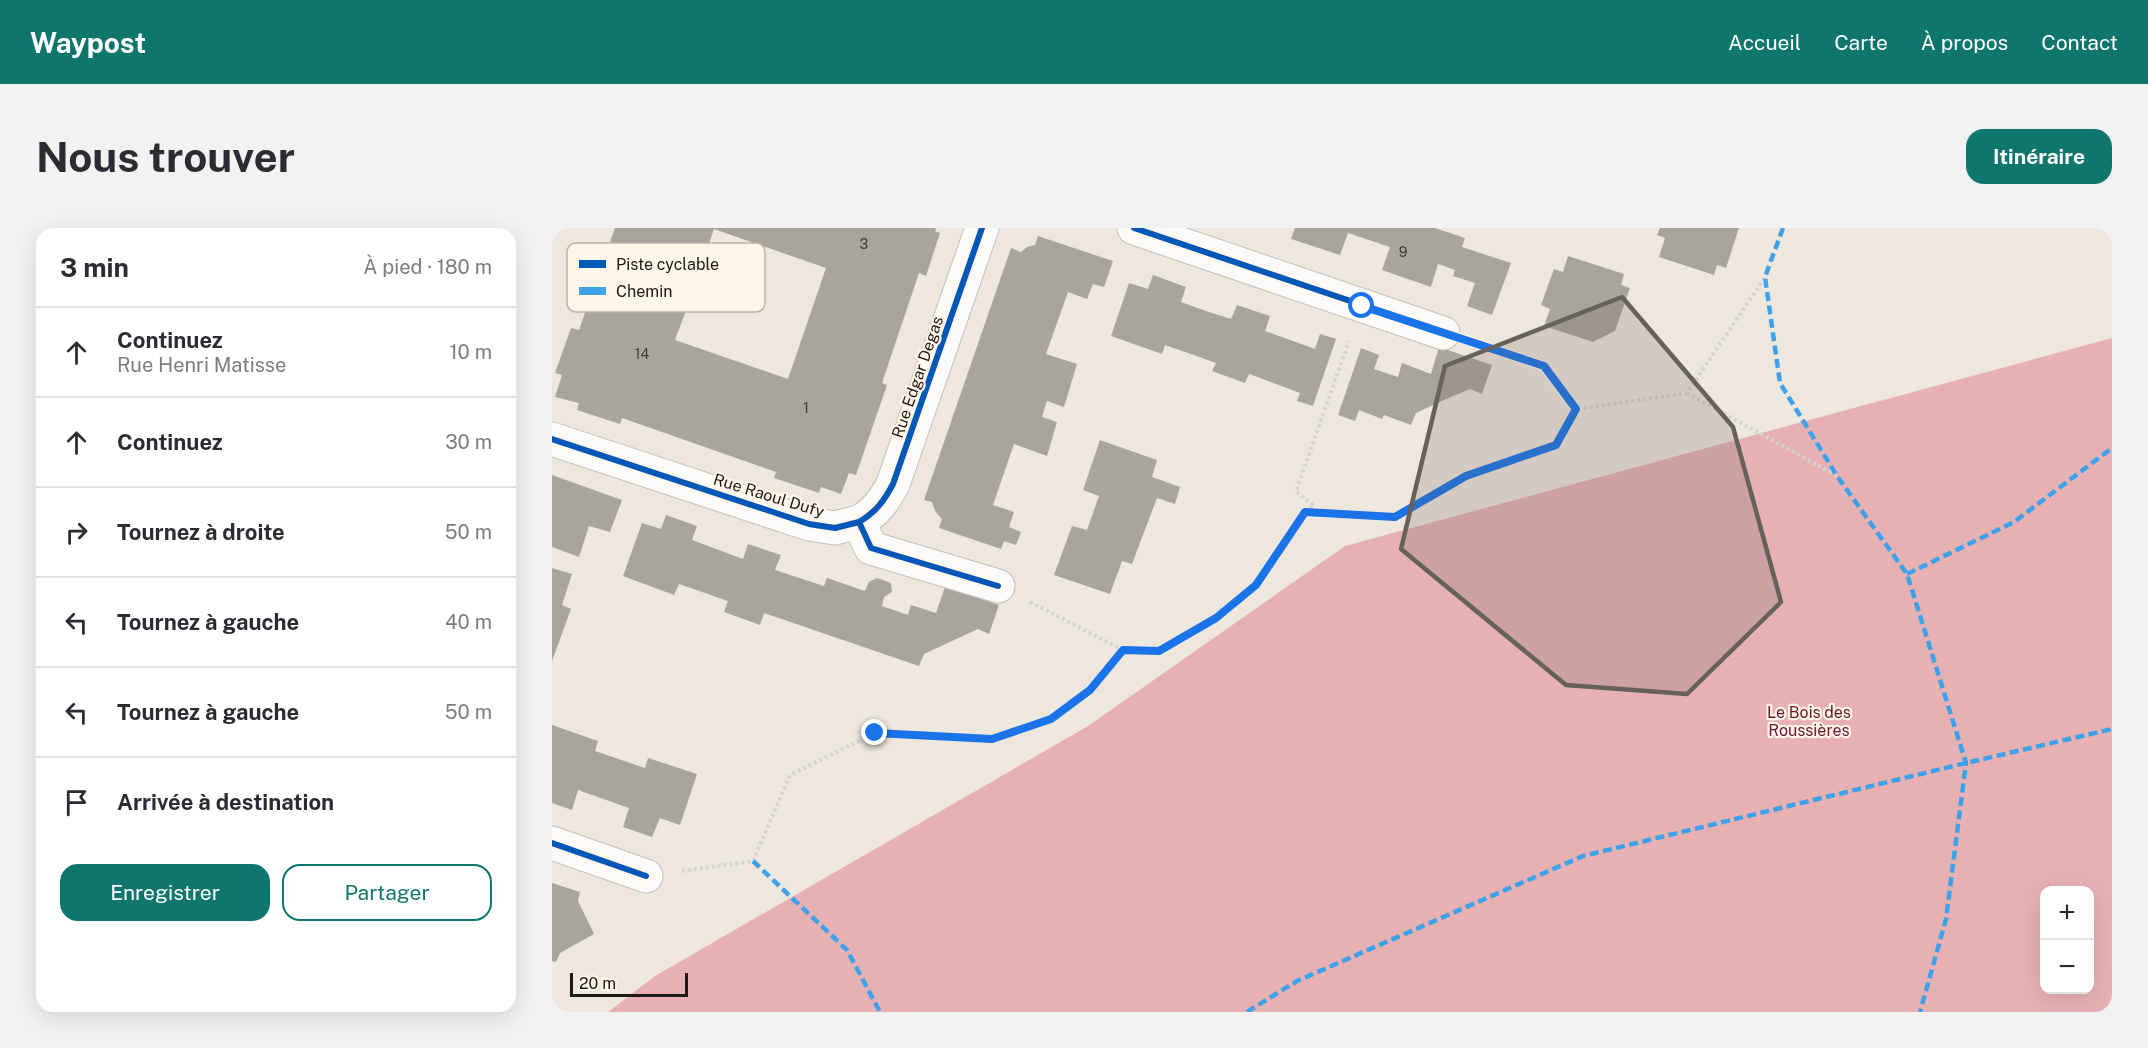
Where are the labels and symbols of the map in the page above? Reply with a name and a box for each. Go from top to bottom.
house number: 3 [860,236,869,252]
legend [567,243,765,312]
house number: 9 [1399,244,1408,260]
text: Piste cyclable [616,255,719,274]
text: Chemin [616,282,672,301]
route start [1348,292,1374,318]
street label: Rue Edgar Degas [888,314,947,441]
house number: 14 [635,346,649,362]
house number: 1 [803,400,809,416]
street label: Rue Raoul Dufy [711,470,827,521]
park label: Le Bois des Roussières [1767,703,1851,740]
route end [861,719,887,745]
scale bar [570,970,688,998]

